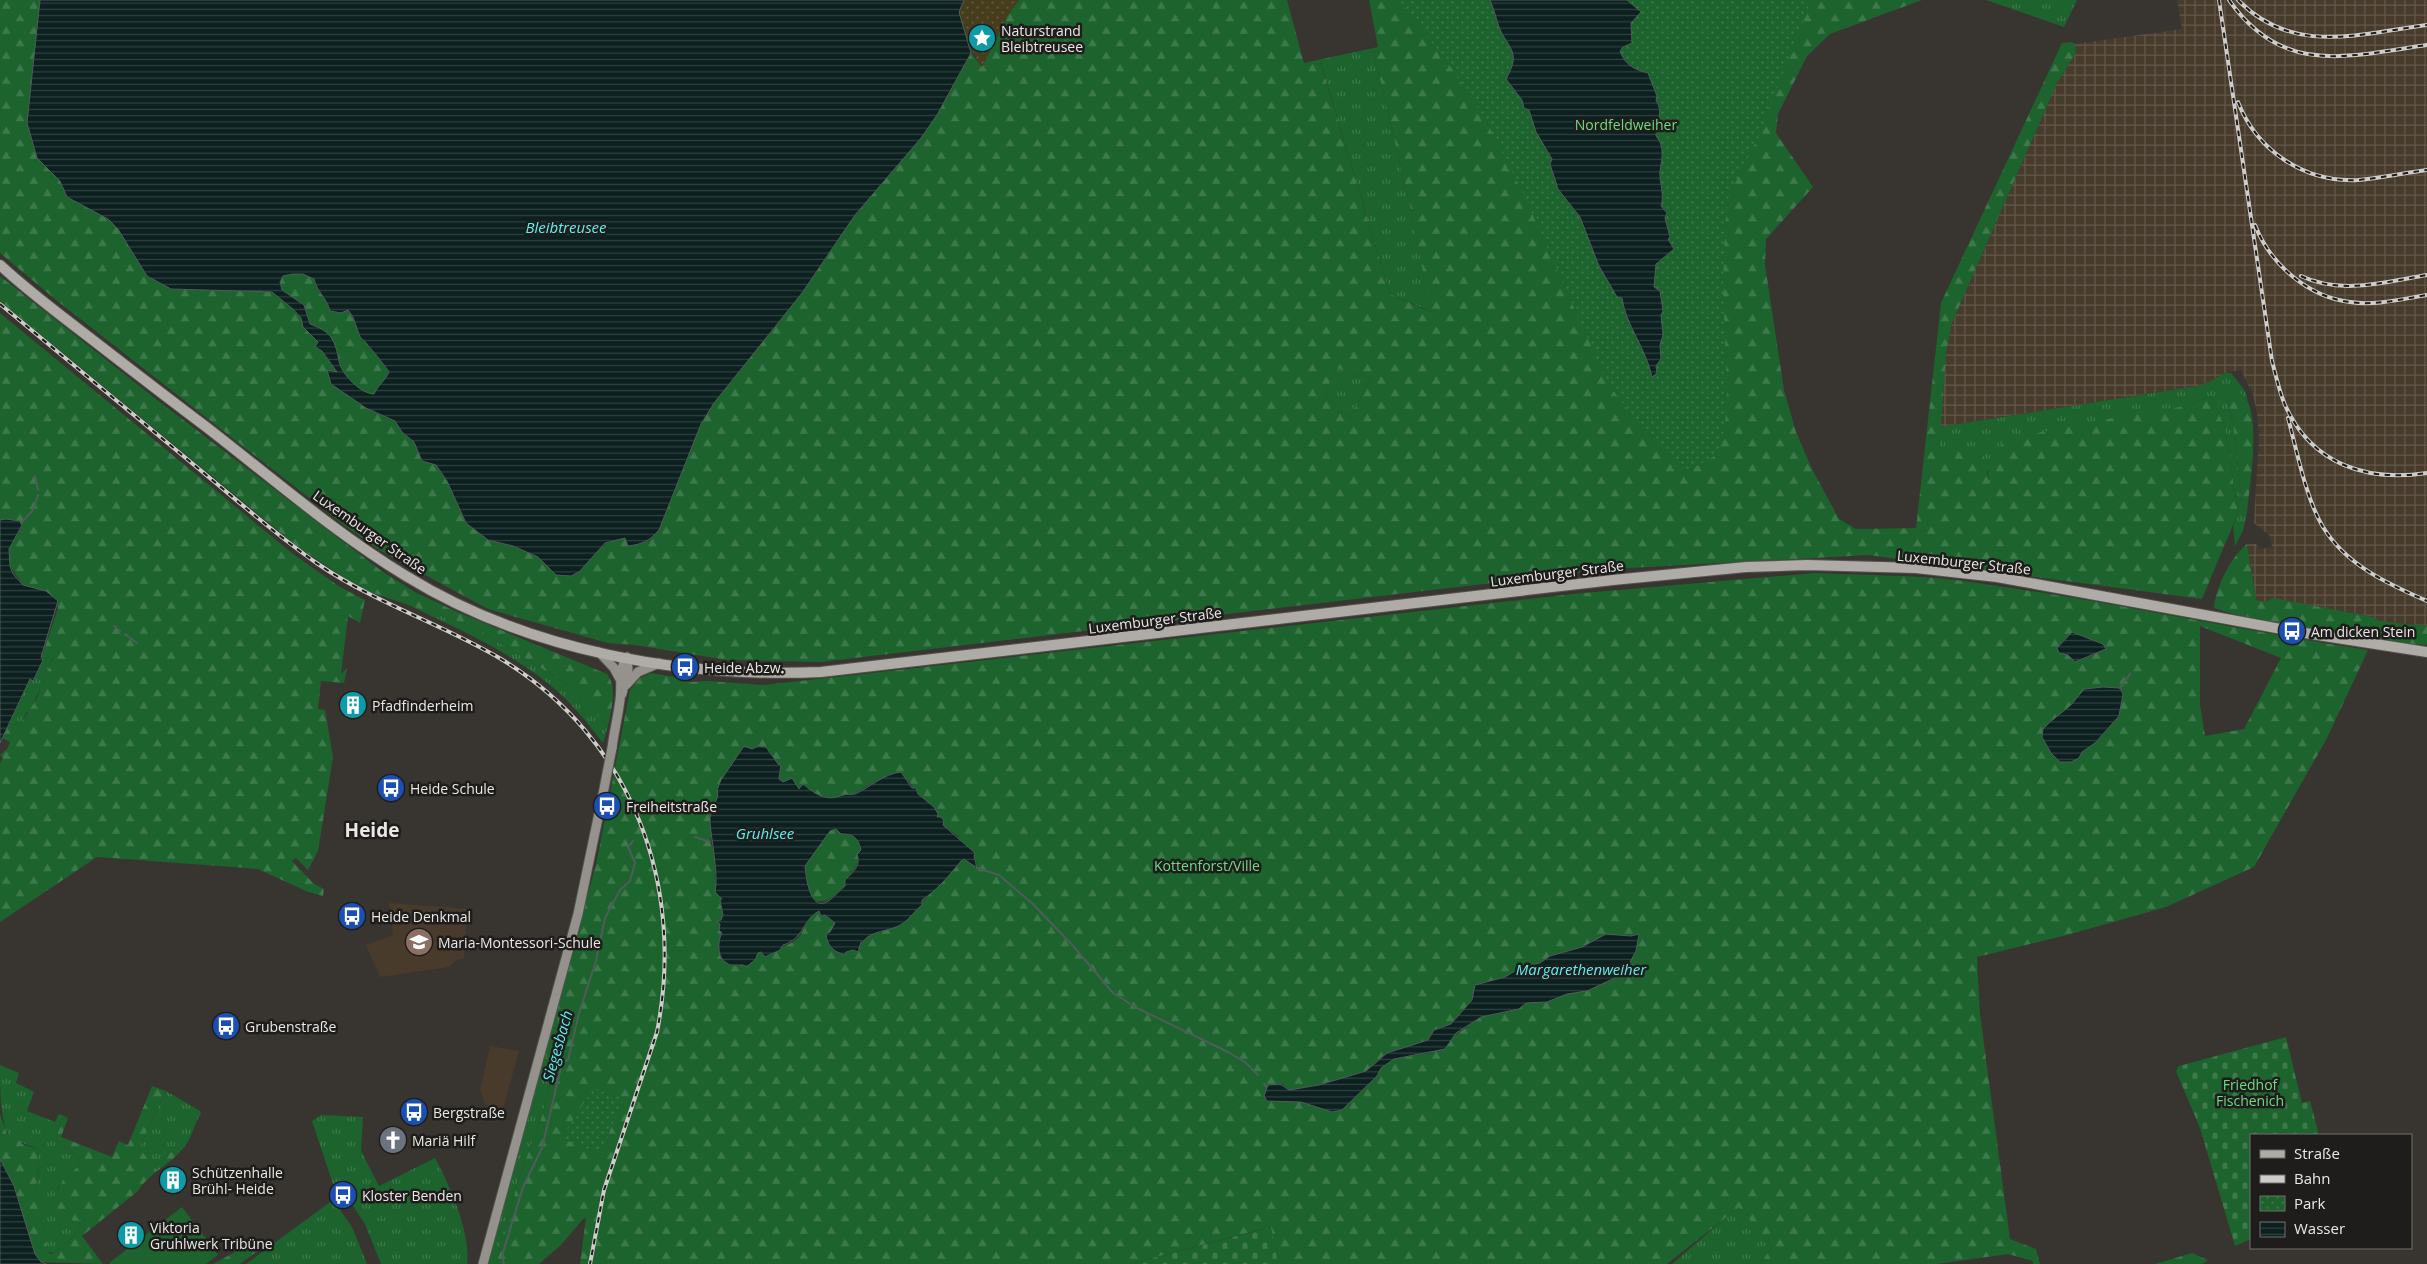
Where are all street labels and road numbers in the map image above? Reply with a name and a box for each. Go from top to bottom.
street label: Luxemburger Straße [309,486,431,578]
street label: Luxemburger Straße [1896,546,2032,578]
street label: Luxemburger Straße [1489,555,1625,591]
street label: Luxemburger Straße [1087,602,1223,638]

